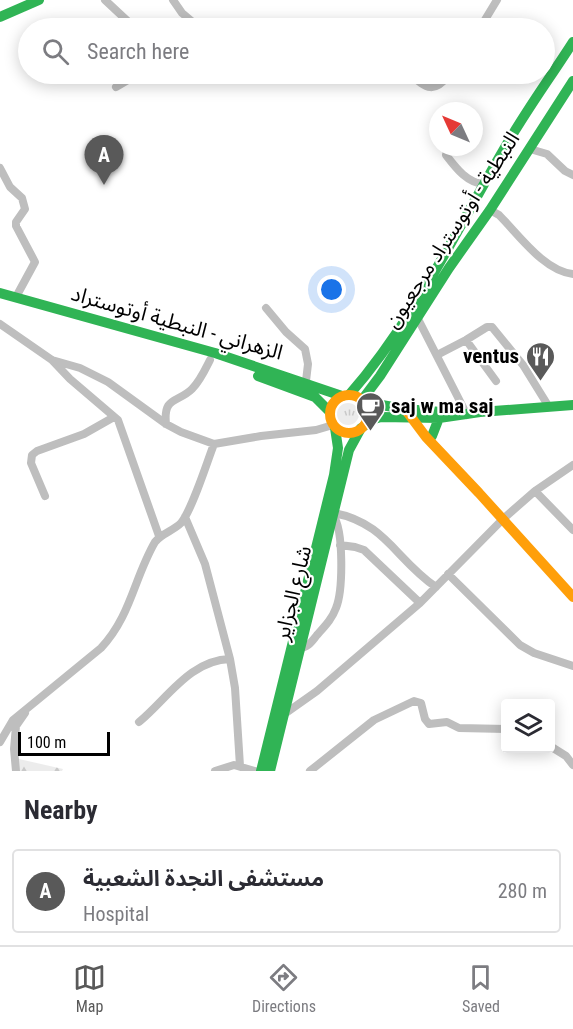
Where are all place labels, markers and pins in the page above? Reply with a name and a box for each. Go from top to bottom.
pin: A [84,136,124,185]
restaurant icon: ventus [524,340,556,382]
place label: ventus [463,344,519,368]
cafe icon: saj w ma saj [354,390,386,432]
place label: saj w ma saj [391,394,493,418]

